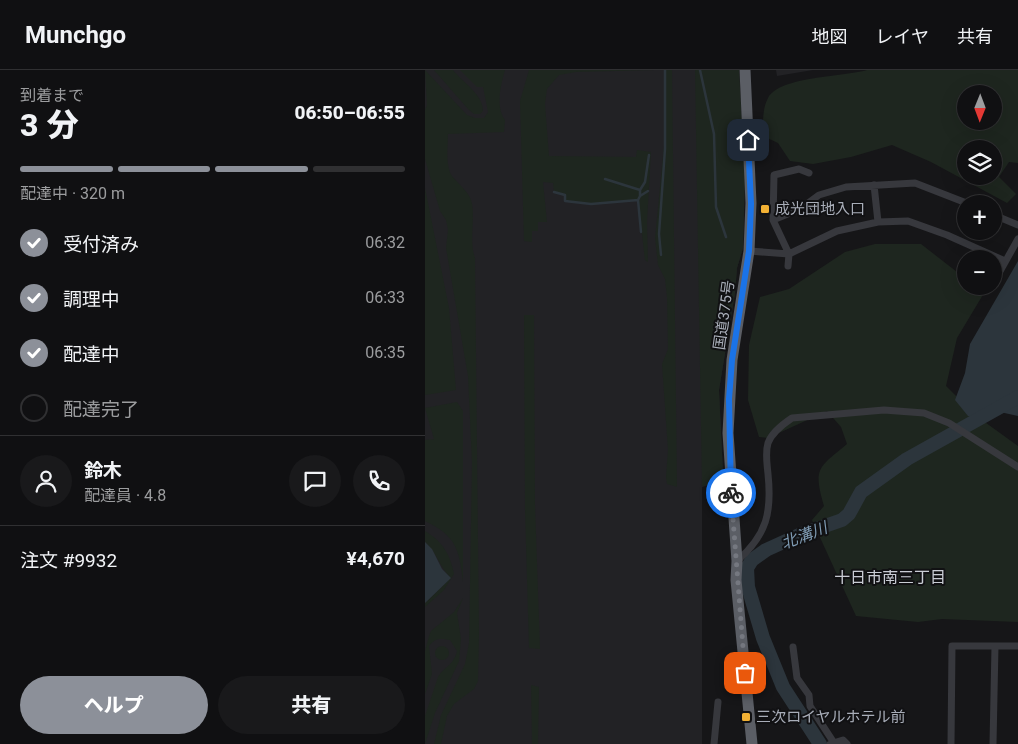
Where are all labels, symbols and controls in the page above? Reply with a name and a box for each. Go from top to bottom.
text: Munchgo [25,21,126,49]
text: 地図 [812,26,848,47]
text: レイヤ [876,26,929,47]
text: 共有 [957,26,993,47]
north arrow [957,85,1003,130]
map controls [957,85,1002,295]
text: 到着まで [20,86,84,105]
text: 06:50–06:55 [294,101,405,124]
text: 3 分 [20,106,78,144]
pin [727,119,769,161]
icon: home [734,126,762,154]
button: layers [957,140,1002,185]
text: 配達中 · 320 m [20,184,125,203]
button: + [957,195,1002,240]
place label: 成光団地入口 [775,200,865,218]
marker: 成光団地入口 [759,203,771,215]
icon: check [20,229,48,257]
text: 受付済み [63,233,139,256]
text: 06:32 [365,233,405,252]
button: − [957,250,1002,295]
street label: 国道375号 [710,279,738,351]
icon: check [20,284,48,312]
text: 調理中 [63,288,120,311]
text: 06:33 [365,288,405,307]
icon: check [20,339,48,367]
text: 配達中 [63,343,120,366]
text: 06:35 [365,343,405,362]
text: 配達完了 [63,398,139,421]
button: person [20,455,72,507]
button: chat [289,455,341,507]
button: phone [353,455,405,507]
text: 鈴木 [84,459,122,482]
courier [706,468,756,518]
icon: bike [717,479,745,507]
text: 配達員 · 4.8 [84,486,166,505]
water label: 北溝川 [778,517,832,553]
text: ¥4,670 [347,547,405,570]
text: 注文 #9932 [20,549,117,572]
district label: 十日市南三丁目 [834,568,946,587]
pin [724,652,766,694]
icon: bag [731,659,759,687]
button: ヘルプ [20,676,208,734]
button: 共有 [218,676,405,734]
place label: 三次ロイヤルホテル前 [756,708,906,726]
marker: 三次ロイヤルホテル前 [740,711,752,723]

